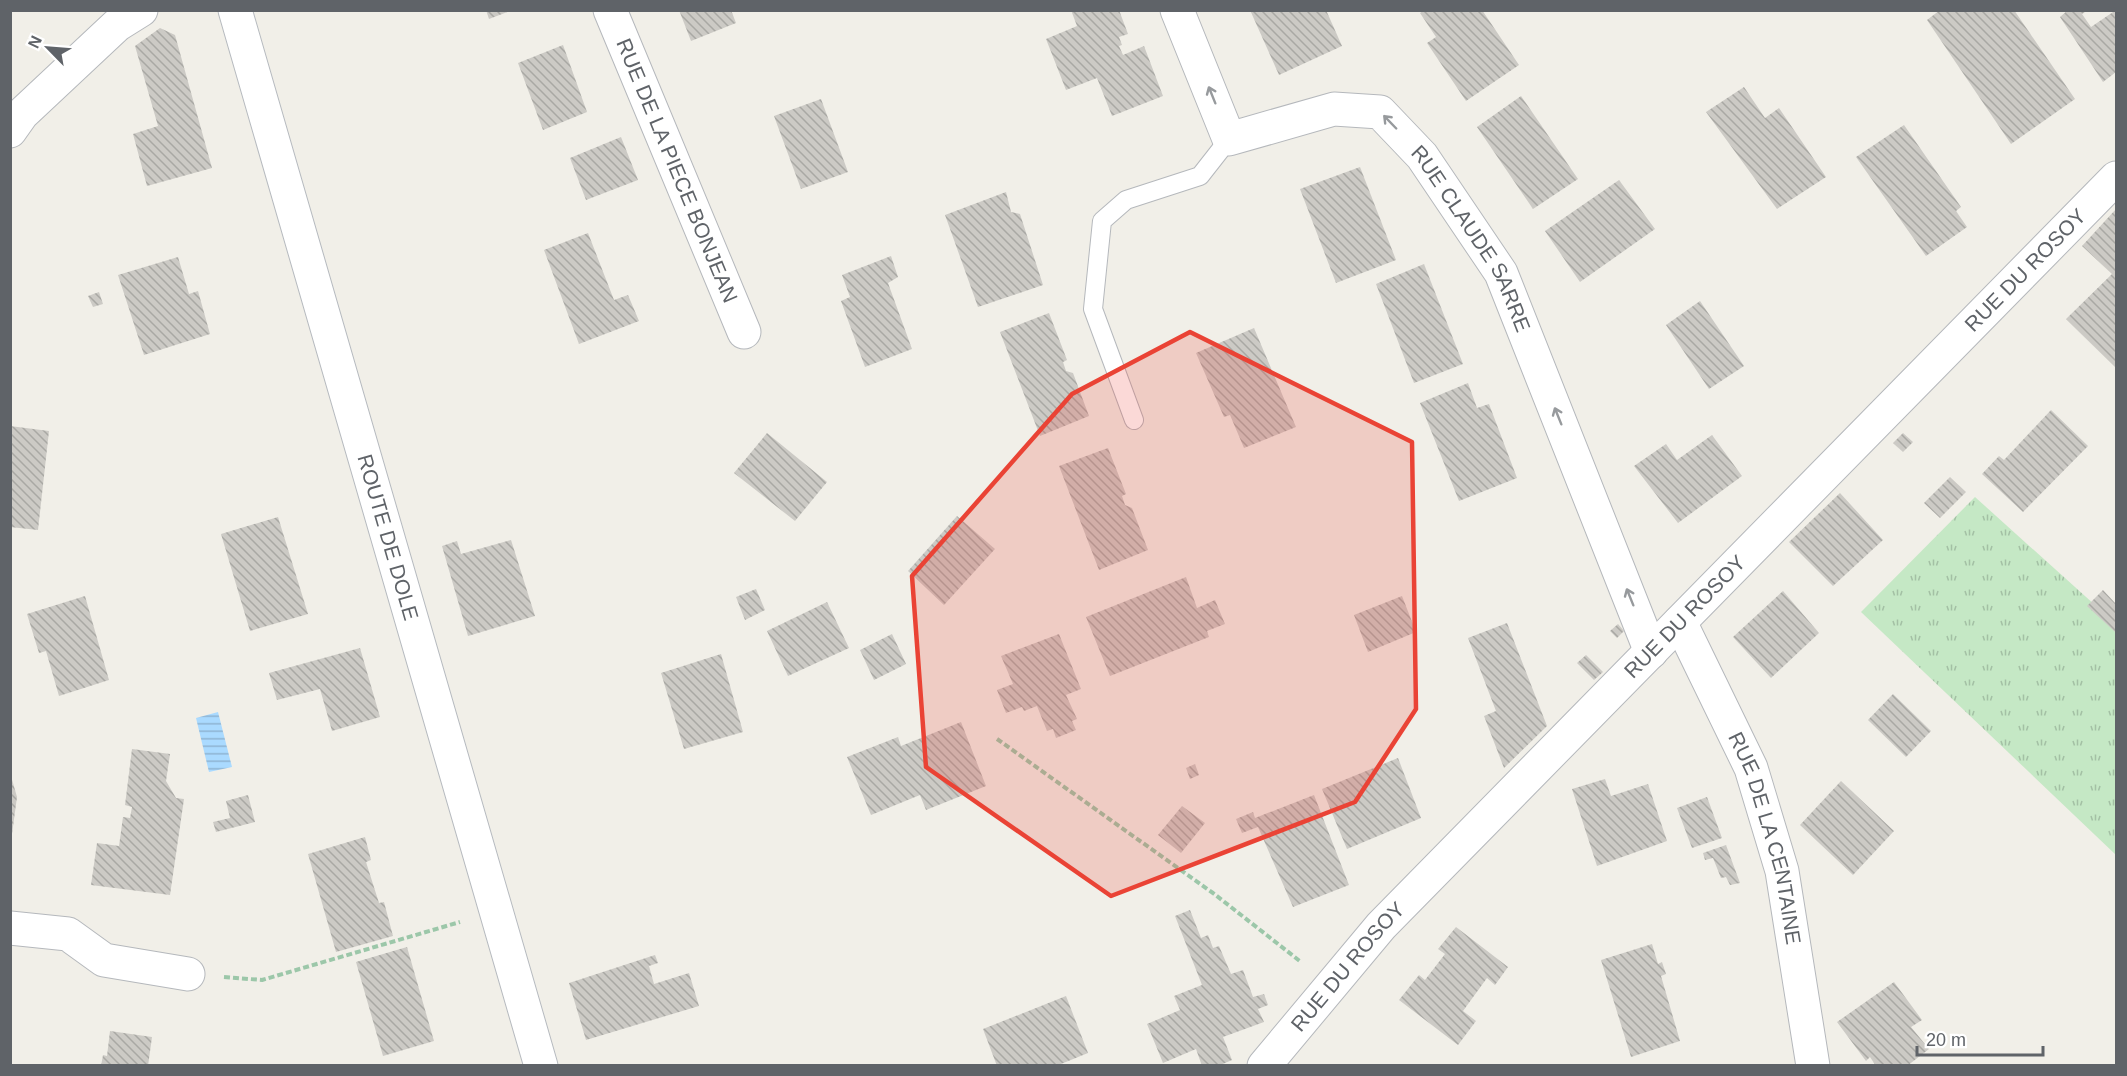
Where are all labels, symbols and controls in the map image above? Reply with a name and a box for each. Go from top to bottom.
north arrow [18,18,78,78]
text: N [25,33,45,51]
street label: RUE DE LA PIECE BONJEAN [612,35,742,306]
one-way arrow [1206,87,1217,105]
one-way arrow [1382,114,1397,129]
street label: RUE CLAUDE SARRE [1407,140,1535,335]
street label: RUE DU ROSOY [1960,204,2090,336]
one-way arrow [1552,407,1563,426]
street label: ROUTE DE DOLE [353,452,423,623]
street label: RUE DU ROSOY [1619,550,1750,682]
one-way arrow [1623,588,1634,607]
street label: RUE DE LA CENTAINE [1724,728,1806,946]
street label: RUE DU ROSOY [1286,897,1409,1036]
scale bar [1917,1019,2043,1057]
text: 20 m [1926,1030,1966,1050]

